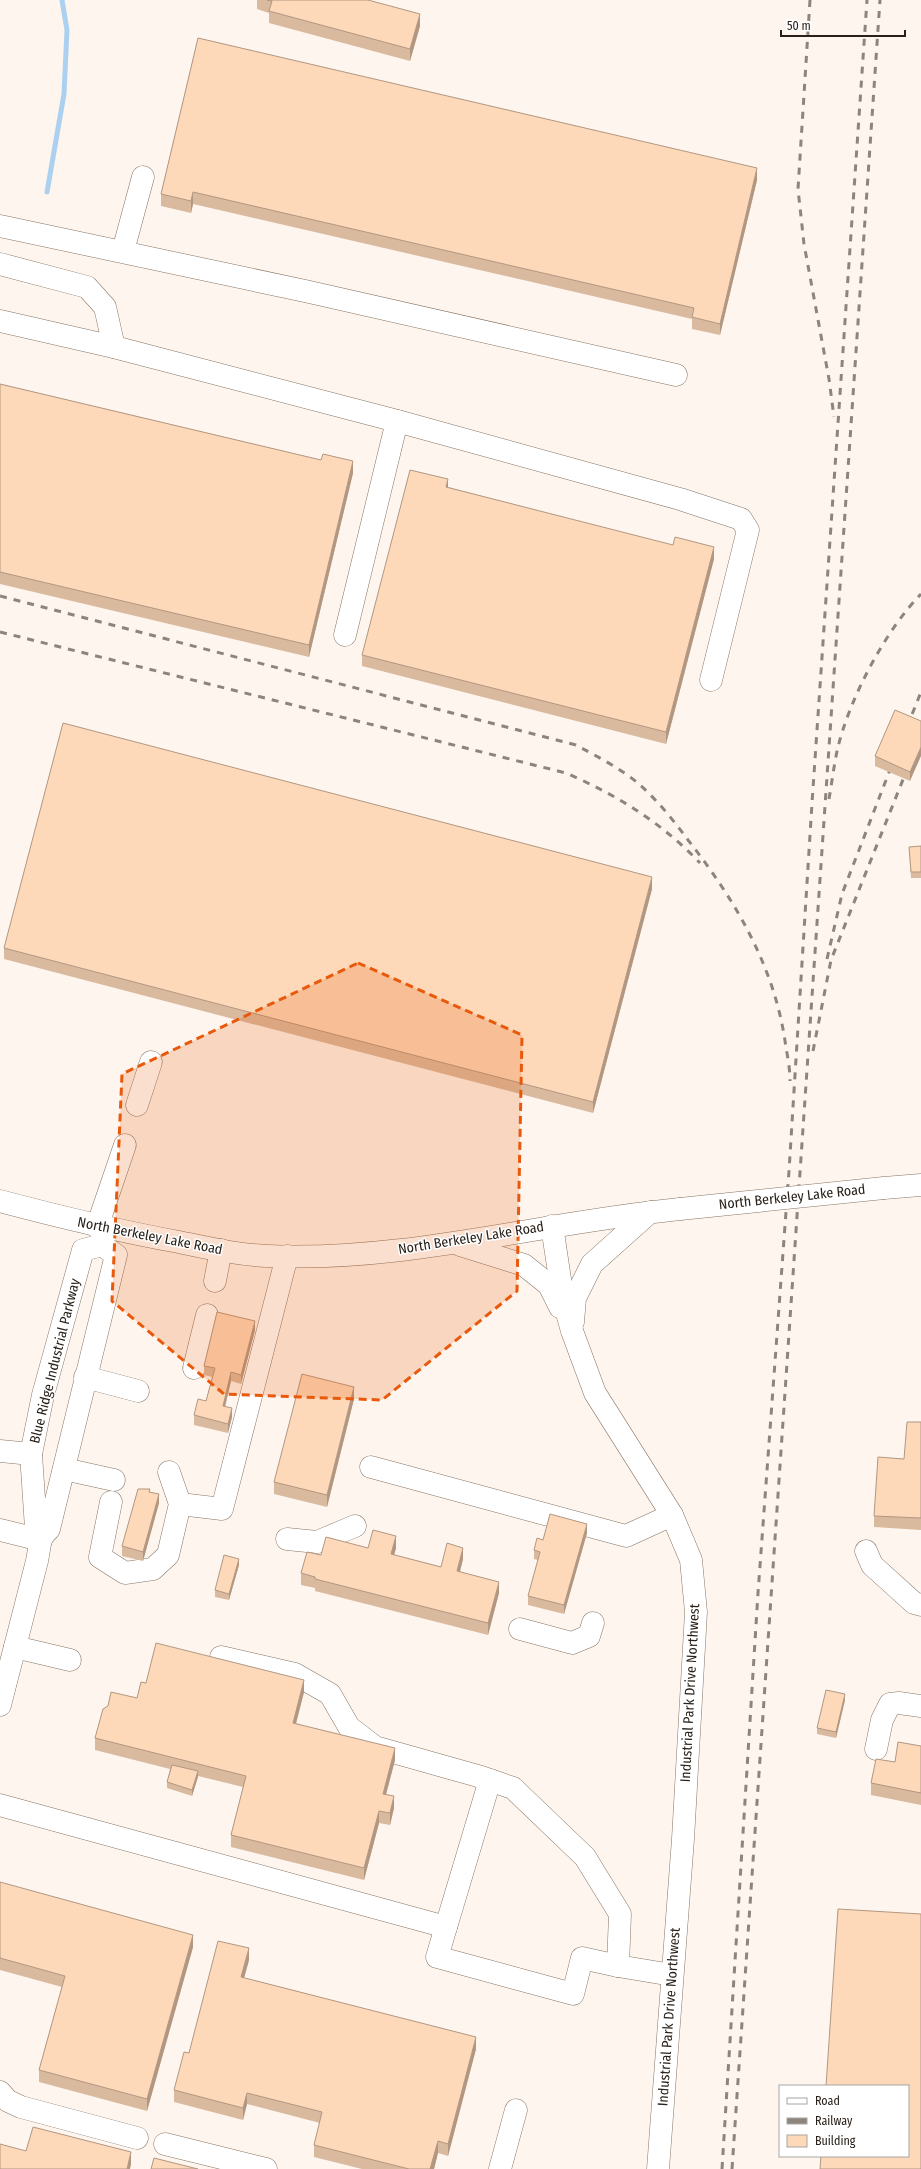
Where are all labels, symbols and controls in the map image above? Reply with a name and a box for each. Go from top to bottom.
scale bar [781,12,905,38]
text: 50 m [787,19,811,33]
street label: North Berkeley Lake Road [718,1181,866,1213]
street label: North Berkeley Lake Road [76,1214,224,1258]
street label: North Berkeley Lake Road [397,1218,545,1258]
street label: Blue Ridge Industrial Parkway [26,1276,84,1445]
street label: Industrial Park Drive Northwest [677,1603,703,1783]
street label: Industrial Park Drive Northwest [654,1927,684,2107]
legend [779,2085,909,2157]
text: Road [815,2094,840,2108]
text: Railway [815,2114,853,2128]
text: Building [815,2134,856,2148]

